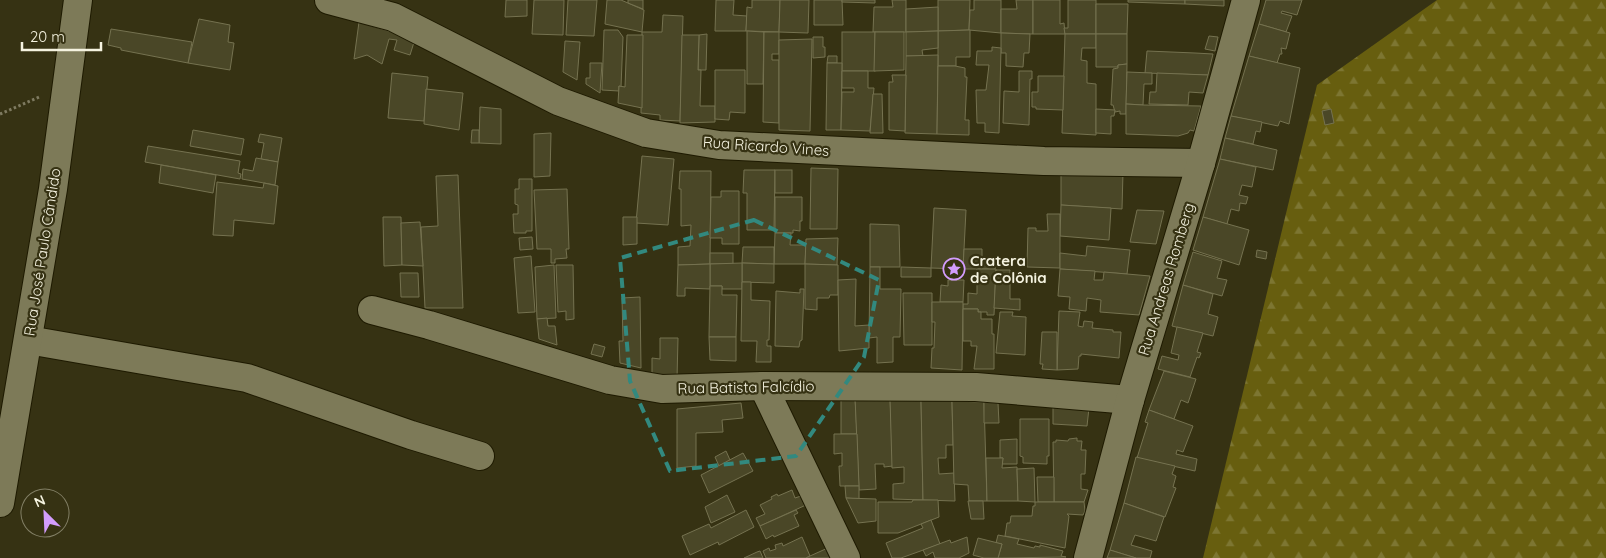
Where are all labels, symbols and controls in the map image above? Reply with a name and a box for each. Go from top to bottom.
scale bar [22,20,101,52]
text: 20 m [30,27,65,46]
street label: Rua Ricardo Vines [702,132,830,160]
street label: Rua José Paulo Cândido [19,167,65,337]
street label: Rua Andreas Romberg [1134,200,1198,358]
place label: Cratera de Colônia [970,251,1047,287]
place icon: Cratera de Colônia [942,257,966,281]
street label: Rua Batista Falcídio [677,376,815,398]
north arrow [20,488,70,538]
text: N [31,491,48,511]

